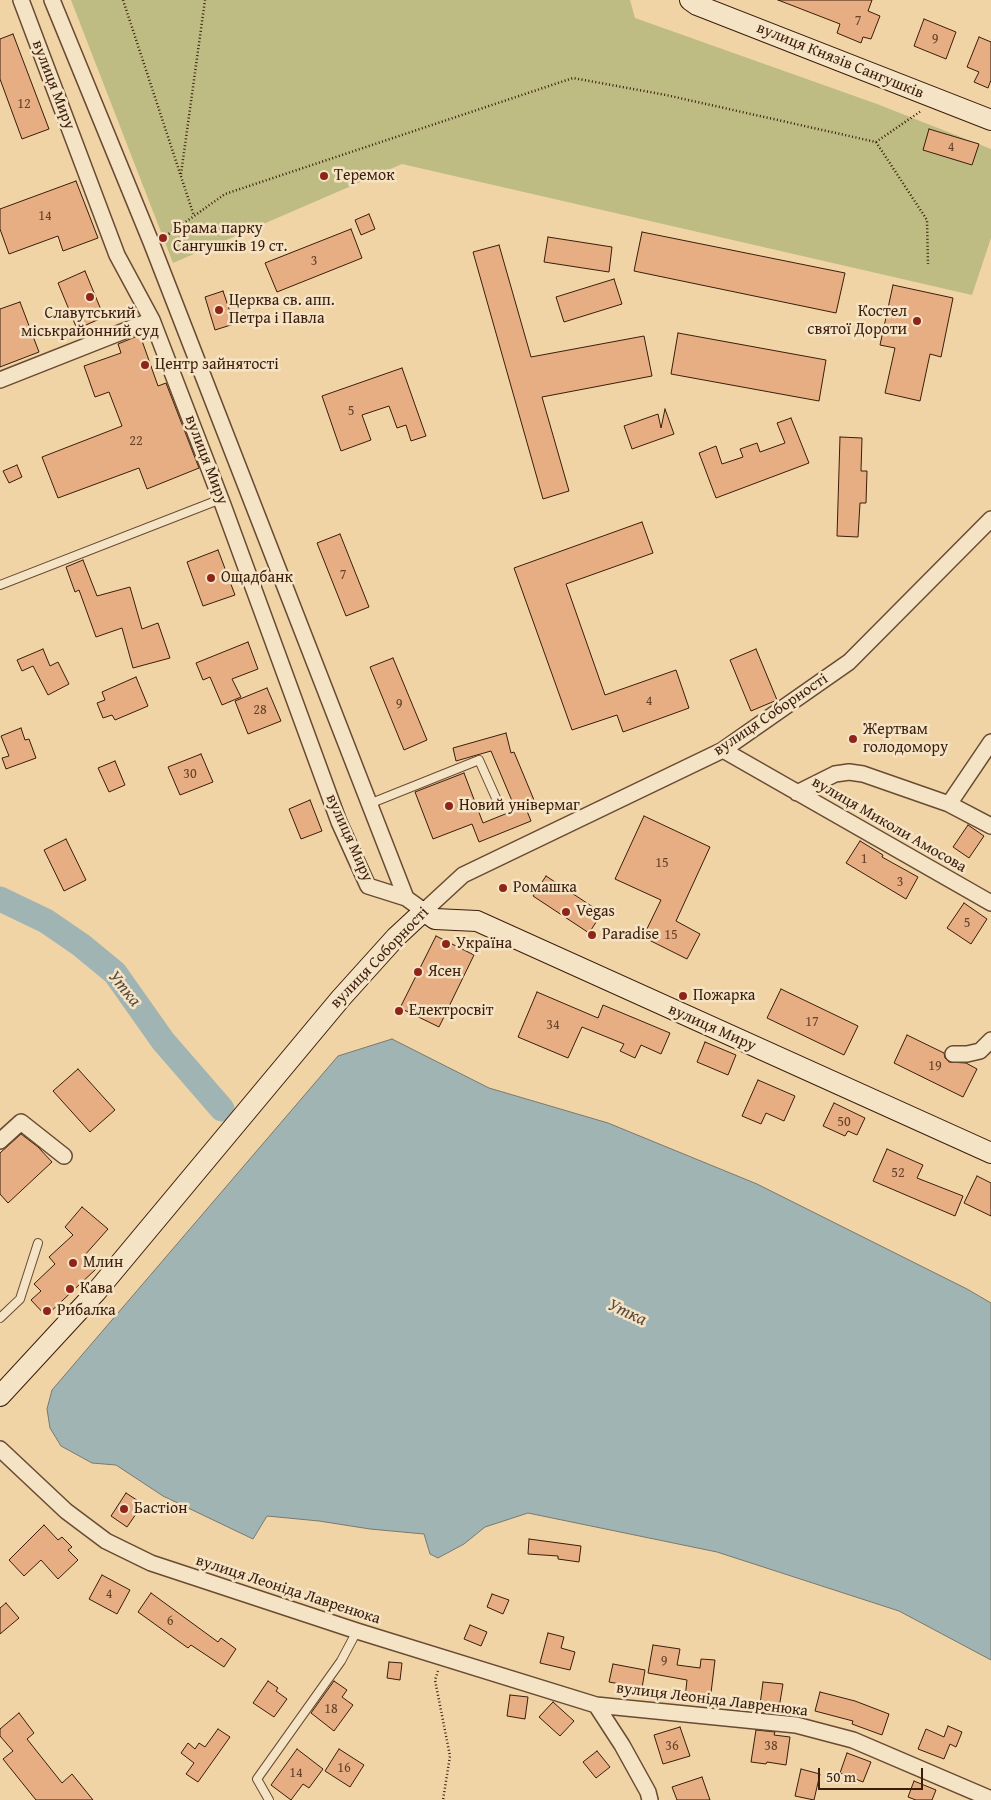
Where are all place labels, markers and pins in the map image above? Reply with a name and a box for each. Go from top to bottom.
place label: Теремок [334,166,395,186]
marker: Теремок [318,170,330,182]
place label: Брама парку Сангушків 19 ст. [173,219,287,257]
marker: Брама парку Сангушків 19 ст. [157,232,169,244]
marker: Славутський міськрайонний суд [84,291,96,303]
place label: Церква св. апп. Петра і Павла [229,291,335,329]
place label: Костел святої Дороти [807,302,907,340]
place label: Славутський міськрайонний суд [21,304,159,342]
marker: Церква св. апп. Петра і Павла [213,304,225,316]
marker: Костел святої Дороти [911,315,923,327]
place label: Центр зайнятості [155,355,279,375]
marker: Центр зайнятості [139,359,151,371]
place label: Ощадбанк [221,568,293,588]
marker: Ощадбанк [205,572,217,584]
place label: Жертвам голодомору [863,720,948,758]
marker: Жертвам голодомору [847,733,859,745]
place label: Новий універмаг [459,796,580,816]
marker: Новий універмаг [443,800,455,812]
place label: Ромашка [513,878,577,898]
marker: Ромашка [497,882,509,894]
place label: Vegas [576,902,615,922]
marker: Vegas [560,906,572,918]
place label: Paradise [602,925,659,945]
marker: Paradise [586,929,598,941]
place label: Україна [456,934,512,954]
marker: Україна [440,938,452,950]
place label: Ясен [428,962,461,982]
marker: Ясен [412,966,424,978]
place label: Пожарка [693,986,755,1006]
marker: Пожарка [677,990,689,1002]
place label: Електросвіт [409,1001,493,1021]
marker: Електросвіт [393,1005,405,1017]
place label: Млин [83,1253,123,1273]
marker: Млин [67,1257,79,1269]
place label: Кава [80,1279,113,1299]
marker: Кава [64,1283,76,1295]
place label: Рибалка [57,1301,116,1321]
marker: Рибалка [41,1305,53,1317]
place label: Бастіон [134,1499,187,1519]
marker: Бастіон [118,1503,130,1515]

